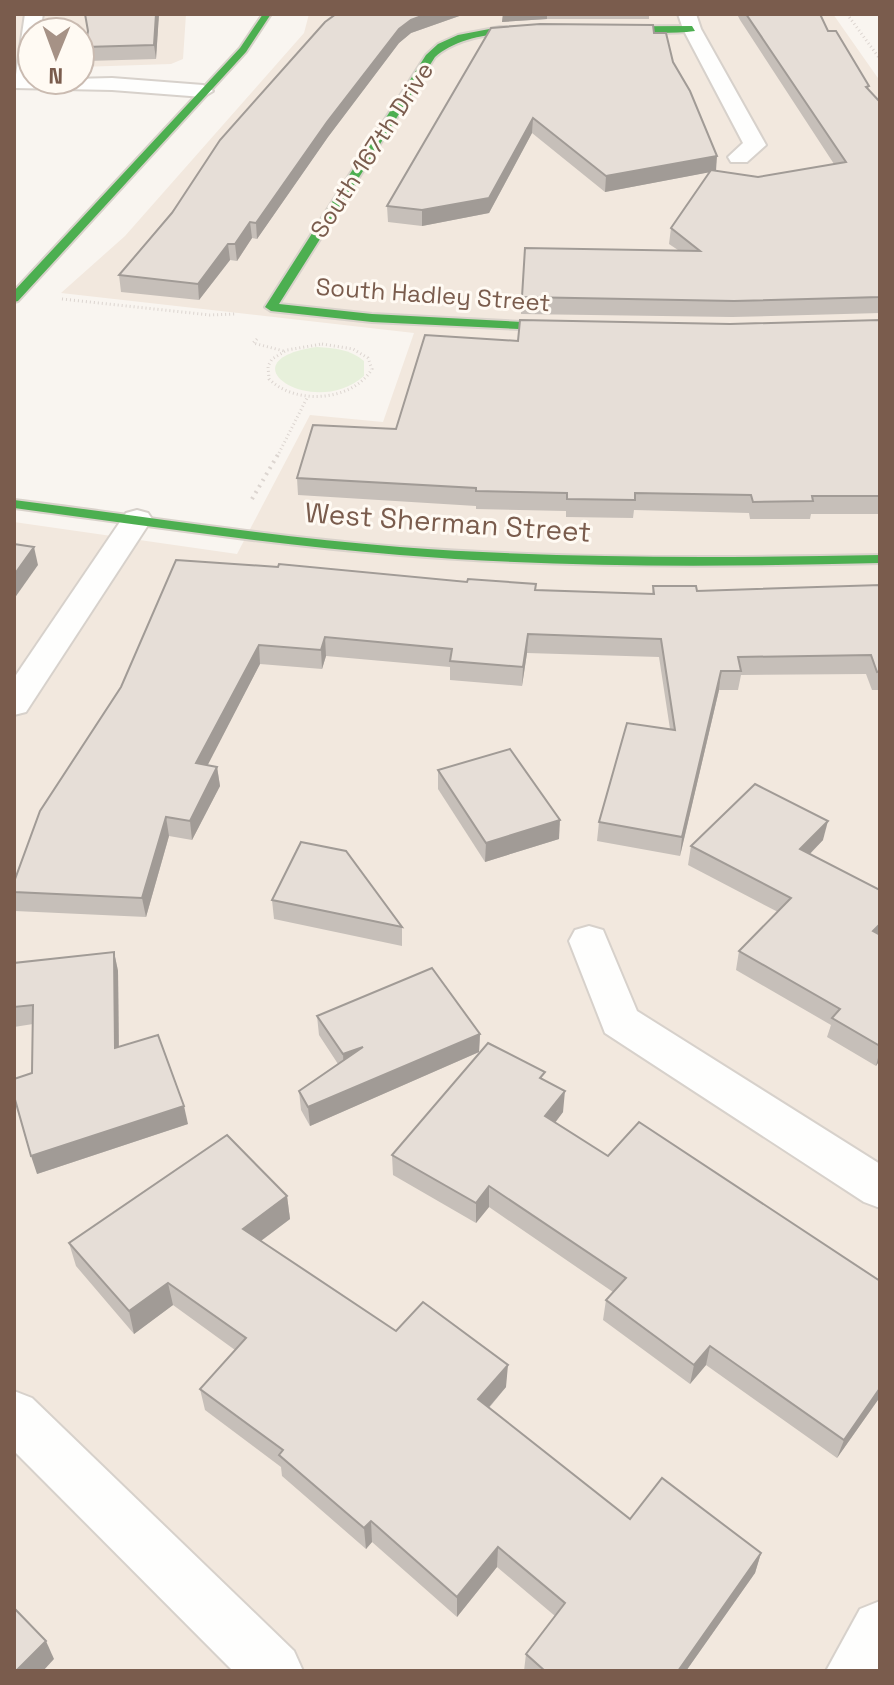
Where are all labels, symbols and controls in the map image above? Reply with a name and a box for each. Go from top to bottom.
north arrow [16,16,96,96]
street label: South 167th Drive [303,56,440,243]
text: N [48,62,63,90]
street label: South Hadley Street [315,271,551,318]
street label: West Sherman Street [304,494,592,550]

